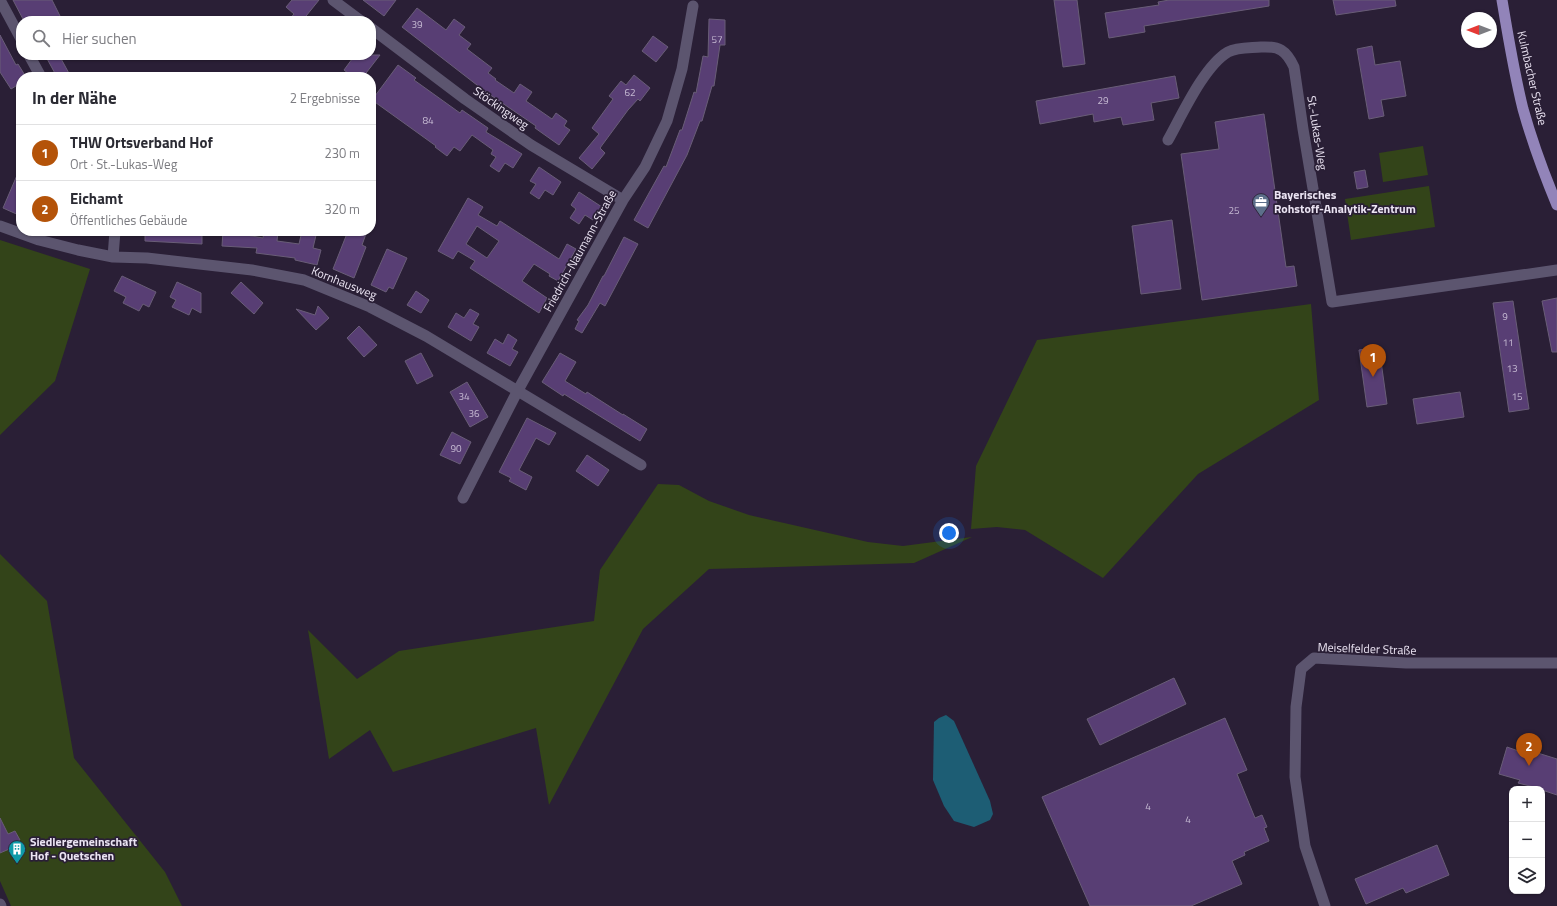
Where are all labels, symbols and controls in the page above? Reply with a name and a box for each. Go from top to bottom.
north arrow [1461,12,1497,48]
search box [16,16,376,60]
house number: 39 [411,17,423,32]
icon: search [30,27,52,49]
text: Hier suchen [62,27,137,50]
street label: Kulmbacher Straße [1512,29,1553,127]
house number: 57 [711,32,723,47]
street label: Stöckingweg [469,81,533,134]
text: In der Nähe [32,85,117,111]
house number: 62 [624,85,636,100]
text: 2 Ergebnisse [290,88,360,108]
house number: 29 [1097,93,1109,108]
street label: St.-Lukas-Weg [1302,94,1333,171]
house number: 84 [422,113,434,128]
text: THW Ortsverband Hof [70,131,213,154]
text: 1 [41,143,49,163]
text: 230 m [324,143,360,163]
text: Ort · St.-Lukas-Weg [70,154,177,174]
place label: Bayerisches Rohstoff-Analytik-Zentrum [1274,185,1416,218]
street label: Friedrich-Naumann-Straße [538,186,621,315]
text: Eichamt [70,187,123,210]
office icon: Bayerisches Rohstoff-Analytik-Zentrum [1251,192,1271,217]
text: 2 [41,199,49,219]
text: 320 m [324,199,360,219]
house number: 25 [1228,203,1240,218]
text: Öffentliches Gebäude [70,210,187,230]
street label: Kornhausweg [309,261,380,304]
house number: 9 [1502,309,1508,324]
house number: 11 [1502,335,1514,350]
pin: 1 [1360,344,1386,377]
house number: 13 [1506,361,1518,376]
house number: 34 [458,389,470,404]
house number: 15 [1511,389,1523,404]
house number: 36 [468,406,480,421]
house number: 90 [450,441,462,456]
your location [939,523,959,543]
street label: Meiselfelder Straße [1317,637,1417,660]
pin: 2 [1516,733,1542,766]
map controls [1509,786,1545,894]
button: + [1509,786,1545,822]
house number: 4 [1145,799,1151,814]
house number: 4 [1185,812,1191,827]
button: − [1509,822,1545,858]
place label: Siedlergemeinschaft Hof - Quetschen [30,832,138,865]
building icon: Siedlergemeinschaft Hof - Quetschen [7,839,27,864]
button: layers [1509,858,1545,894]

